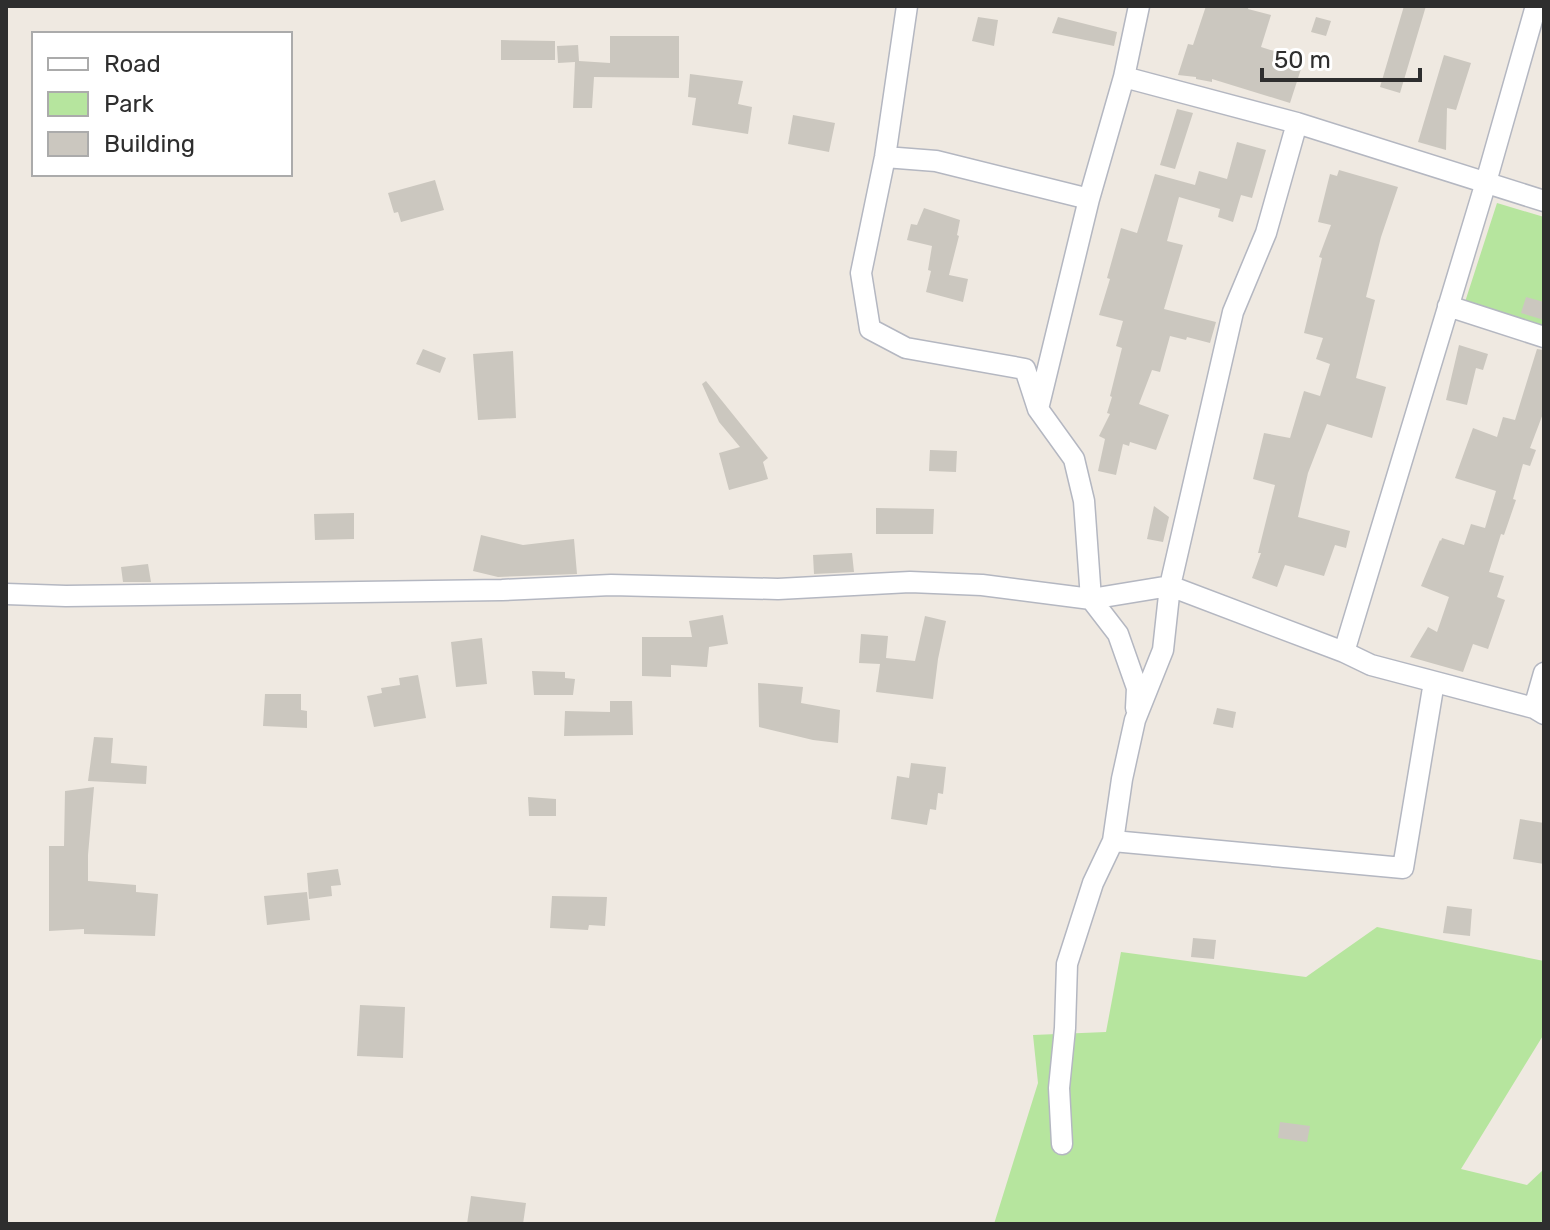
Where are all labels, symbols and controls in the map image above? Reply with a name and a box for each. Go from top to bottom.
legend [32,32,292,176]
scale bar [1262,32,1420,82]
text: 50 m [1274,46,1331,74]
text: Road [104,50,161,78]
text: Park [104,90,155,118]
text: Building [104,130,195,158]

